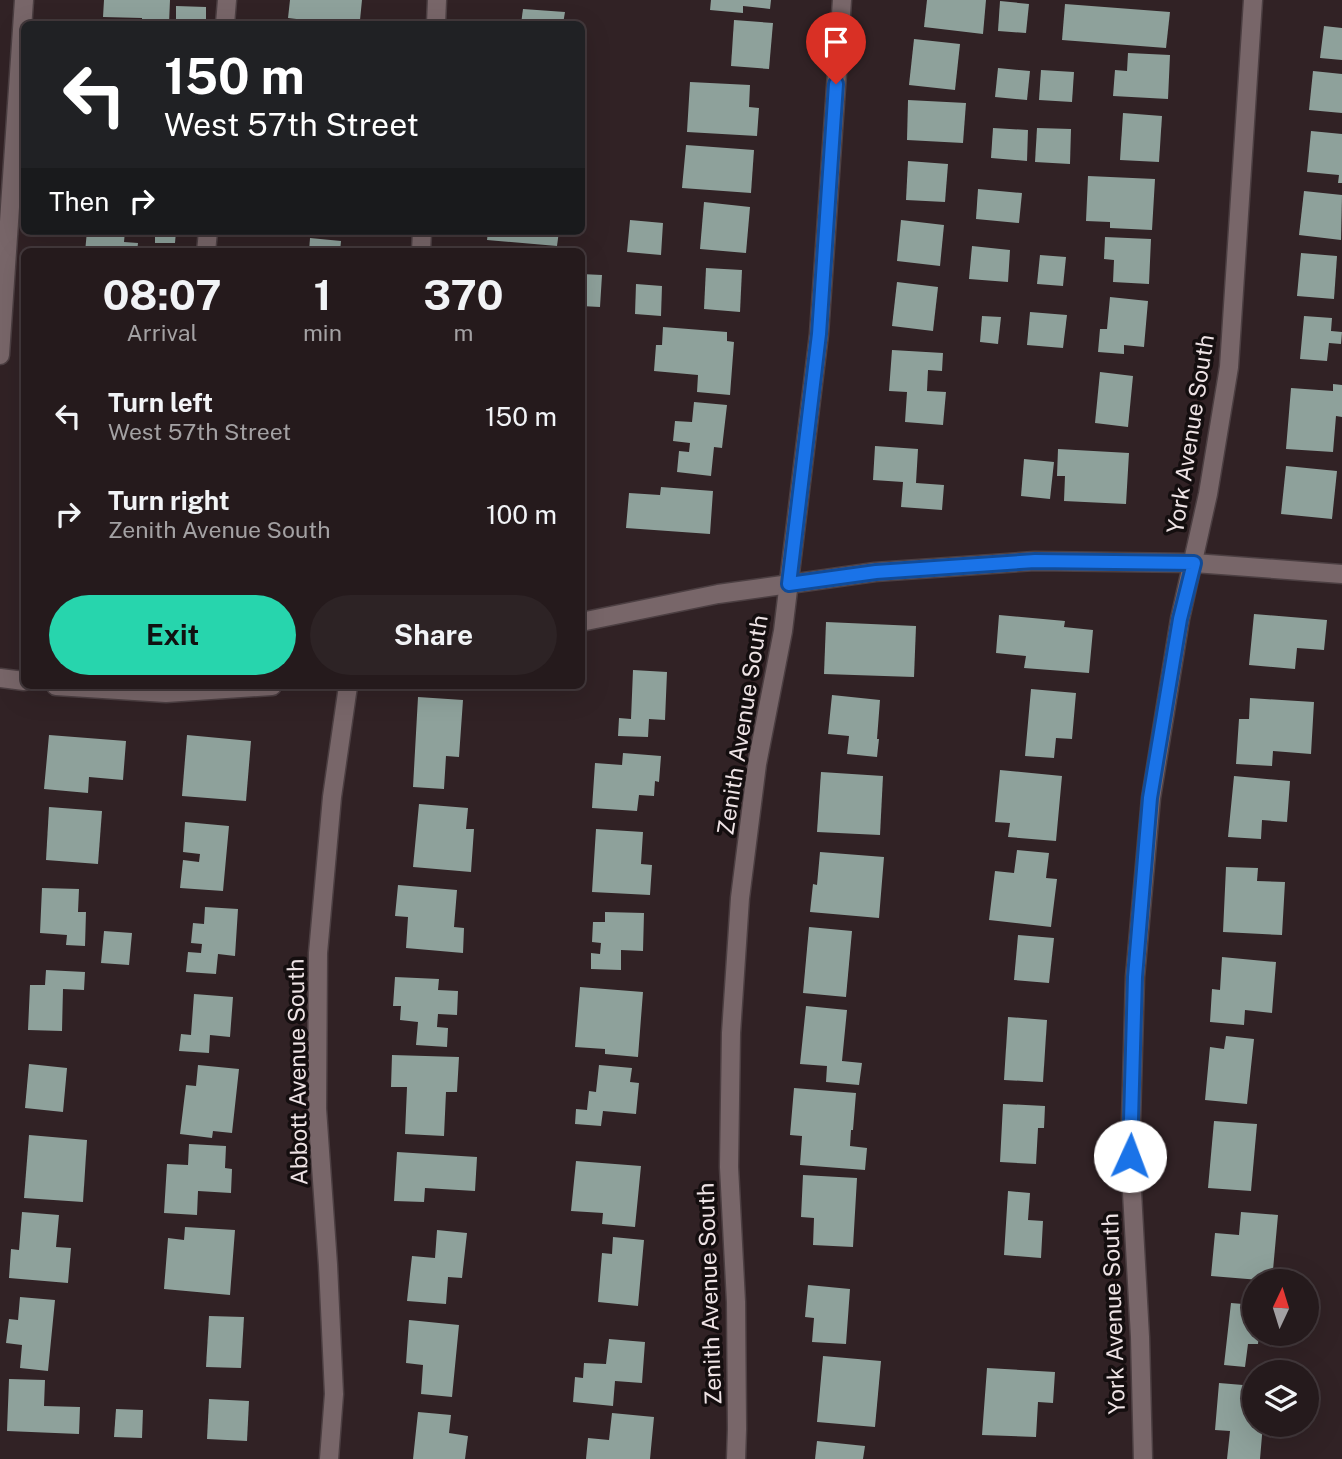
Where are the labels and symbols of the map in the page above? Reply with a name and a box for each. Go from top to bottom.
pin [806,12.0,866,84]
street label: York Avenue South [1161,332,1219,536]
street label: Zenith Avenue South [711,613,773,837]
street label: Abbott Avenue South [282,958,312,1186]
position arrow [1093,1119,1167,1193]
street label: Zenith Avenue South [692,1182,726,1406]
street label: York Avenue South [1096,1213,1130,1415]
north arrow [1242,1269,1320,1346]

